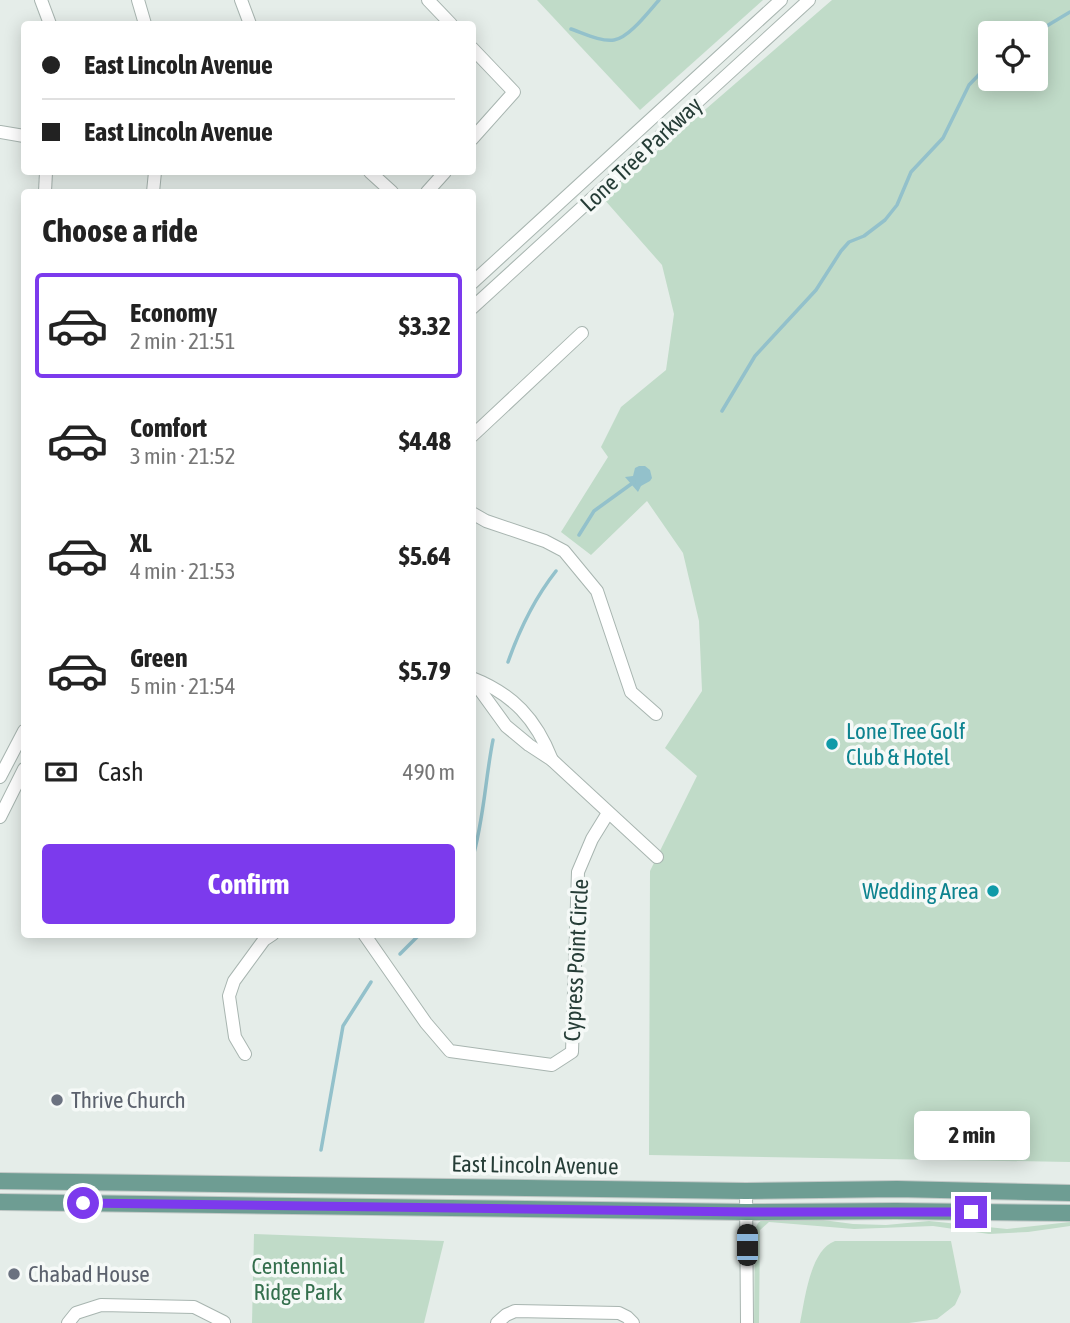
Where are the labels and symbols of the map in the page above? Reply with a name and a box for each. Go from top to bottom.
street label: Lone Tree Parkway [575,91,707,217]
place label: Lone Tree Golf Club & Hotel [846,718,965,770]
marker: Lone Tree Golf Club & Hotel [824,736,840,752]
street label: Cypress Point Circle [559,878,593,1042]
place label: Wedding Area [862,878,979,904]
marker: Wedding Area [985,883,1001,899]
place label: Thrive Church [71,1087,186,1113]
marker: Thrive Church [49,1092,65,1108]
callout: 2 min [913,1110,1029,1160]
street label: East Lincoln Avenue [451,1151,619,1179]
route start [67,1187,99,1219]
route end [955,1196,987,1228]
car [737,1224,758,1266]
park label: Centennial Ridge Park [251,1253,345,1305]
place label: Chabad House [28,1261,150,1287]
marker: Chabad House [6,1266,22,1282]

